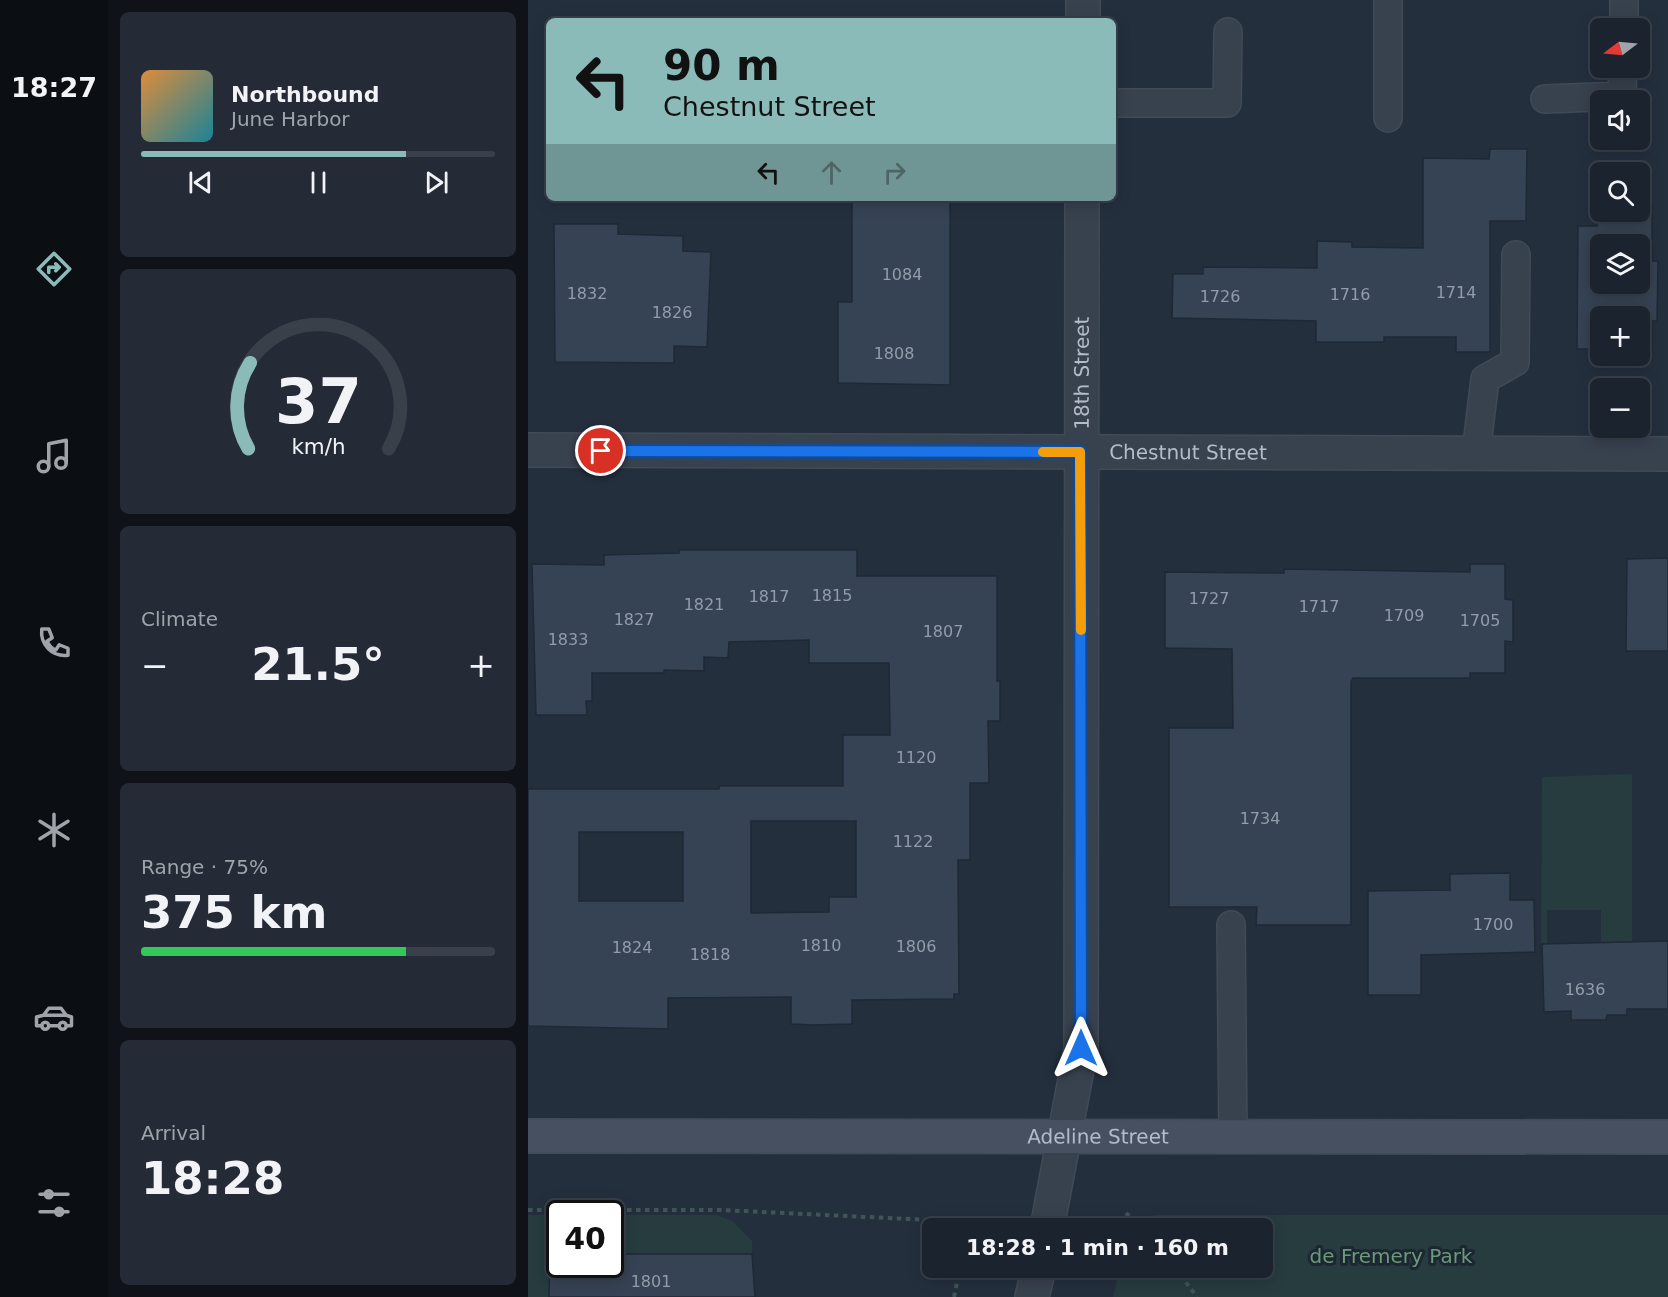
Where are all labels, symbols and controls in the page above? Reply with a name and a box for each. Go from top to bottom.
north arrow [1590,18,1650,78]
map controls [1590,18,1650,438]
text: 90 m [663,41,780,90]
icon: left [564,42,642,120]
text: 18:27 [11,72,97,103]
text: Northbound [231,82,380,107]
button: sound [1590,90,1650,150]
text: Chestnut Street [663,91,876,122]
text: June Harbor [231,107,350,131]
icon: left [752,156,785,189]
icon: ahead [815,156,848,189]
icon: right [878,156,911,189]
button: search [1590,162,1650,222]
icon: previous [184,166,217,199]
icon: pause [302,166,335,199]
icon: next [420,166,453,199]
button: layers [1590,234,1650,294]
icon: directions [33,248,75,290]
house number: 1084 [882,265,922,284]
house number: 1714 [1436,283,1476,302]
house number: 1832 [567,284,607,303]
house number: 1716 [1330,285,1370,304]
house number: 1726 [1200,287,1240,306]
house number: 1826 [652,303,692,322]
button: + [1590,306,1650,366]
street label: 18th Street [1070,316,1094,430]
house number: 1808 [874,344,914,363]
text: 37 [275,365,361,438]
button: − [1590,378,1650,438]
pin [575,425,626,476]
text: km/h [291,434,345,459]
icon: arrive [584,434,617,467]
icon: music [33,435,75,477]
street label: Chestnut Street [1109,440,1267,465]
house number: 1815 [812,586,852,605]
house number: 1817 [749,587,789,606]
house number: 1727 [1189,589,1229,608]
house number: 1821 [684,595,724,614]
house number: 1717 [1299,597,1339,616]
house number: 1709 [1384,606,1424,625]
text: Climate [141,607,218,631]
house number: 1827 [614,610,654,629]
house number: 1705 [1460,611,1500,630]
icon: phone [33,622,75,664]
house number: 1807 [923,622,963,641]
house number: 1833 [548,630,588,649]
text: 21.5° [251,638,385,691]
text: − [141,646,169,685]
text: + [467,646,495,685]
house number: 1120 [896,748,936,767]
icon: climate [33,809,75,851]
house number: 1734 [1240,809,1280,828]
house number: 1122 [893,832,933,851]
text: Range · 75% [141,855,268,879]
text: 375 km [141,886,327,939]
house number: 1700 [1473,915,1513,934]
house number: 1810 [801,936,841,955]
house number: 1806 [896,937,936,956]
house number: 1824 [612,938,652,957]
house number: 1818 [690,945,730,964]
house number: 1636 [1565,980,1605,999]
icon: car [33,996,75,1038]
position arrow [1049,1016,1113,1080]
text: Arrival [141,1121,206,1145]
street label: Adeline Street [1027,1124,1169,1149]
text: 18:28 [141,1152,284,1205]
icon: filters [33,1182,75,1224]
speed limit sign: 40 [546,1200,624,1278]
text: 18:28 · 1 min · 160 m [966,1235,1229,1260]
park label: de Fremery Park [1310,1244,1473,1268]
house number: 1801 [631,1272,671,1291]

